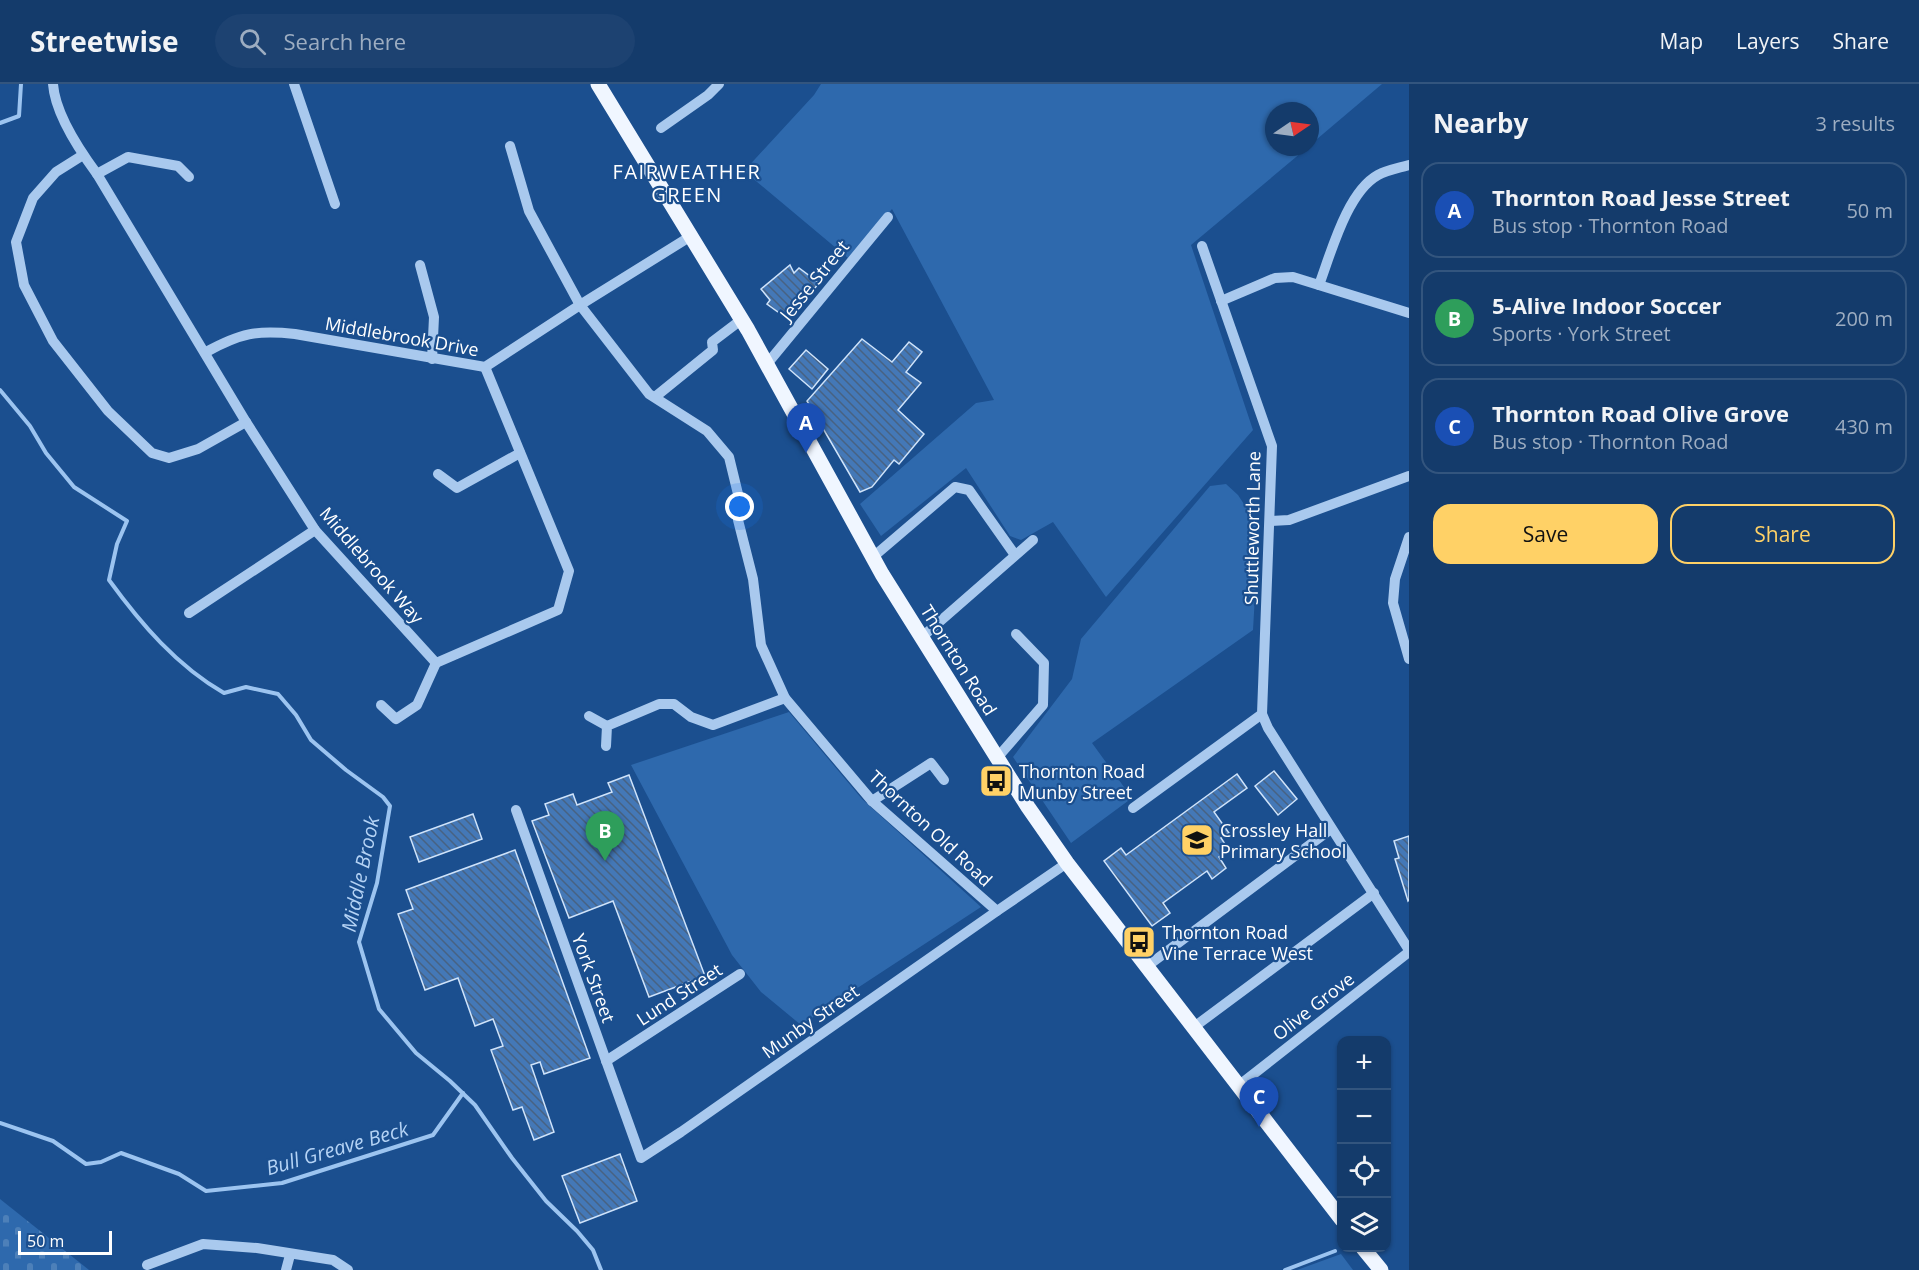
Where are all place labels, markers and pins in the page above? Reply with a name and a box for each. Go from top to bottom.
pin: A [786,404,826,453]
place label: Thornton Road Munby Street [1019,759,1145,804]
bus stop icon: Thornton Road Munby Street [978,763,1014,799]
pin: B [586,812,624,861]
place label: Crossley Hall Primary School [1220,818,1346,863]
school or university icon: Crossley Hall Primary School [1179,822,1215,858]
place label: Thornton Road Vine Terrace West [1162,920,1313,965]
bus stop icon: Thornton Road Vine Terrace West [1121,924,1157,960]
pin: C [1240,1078,1278,1127]

